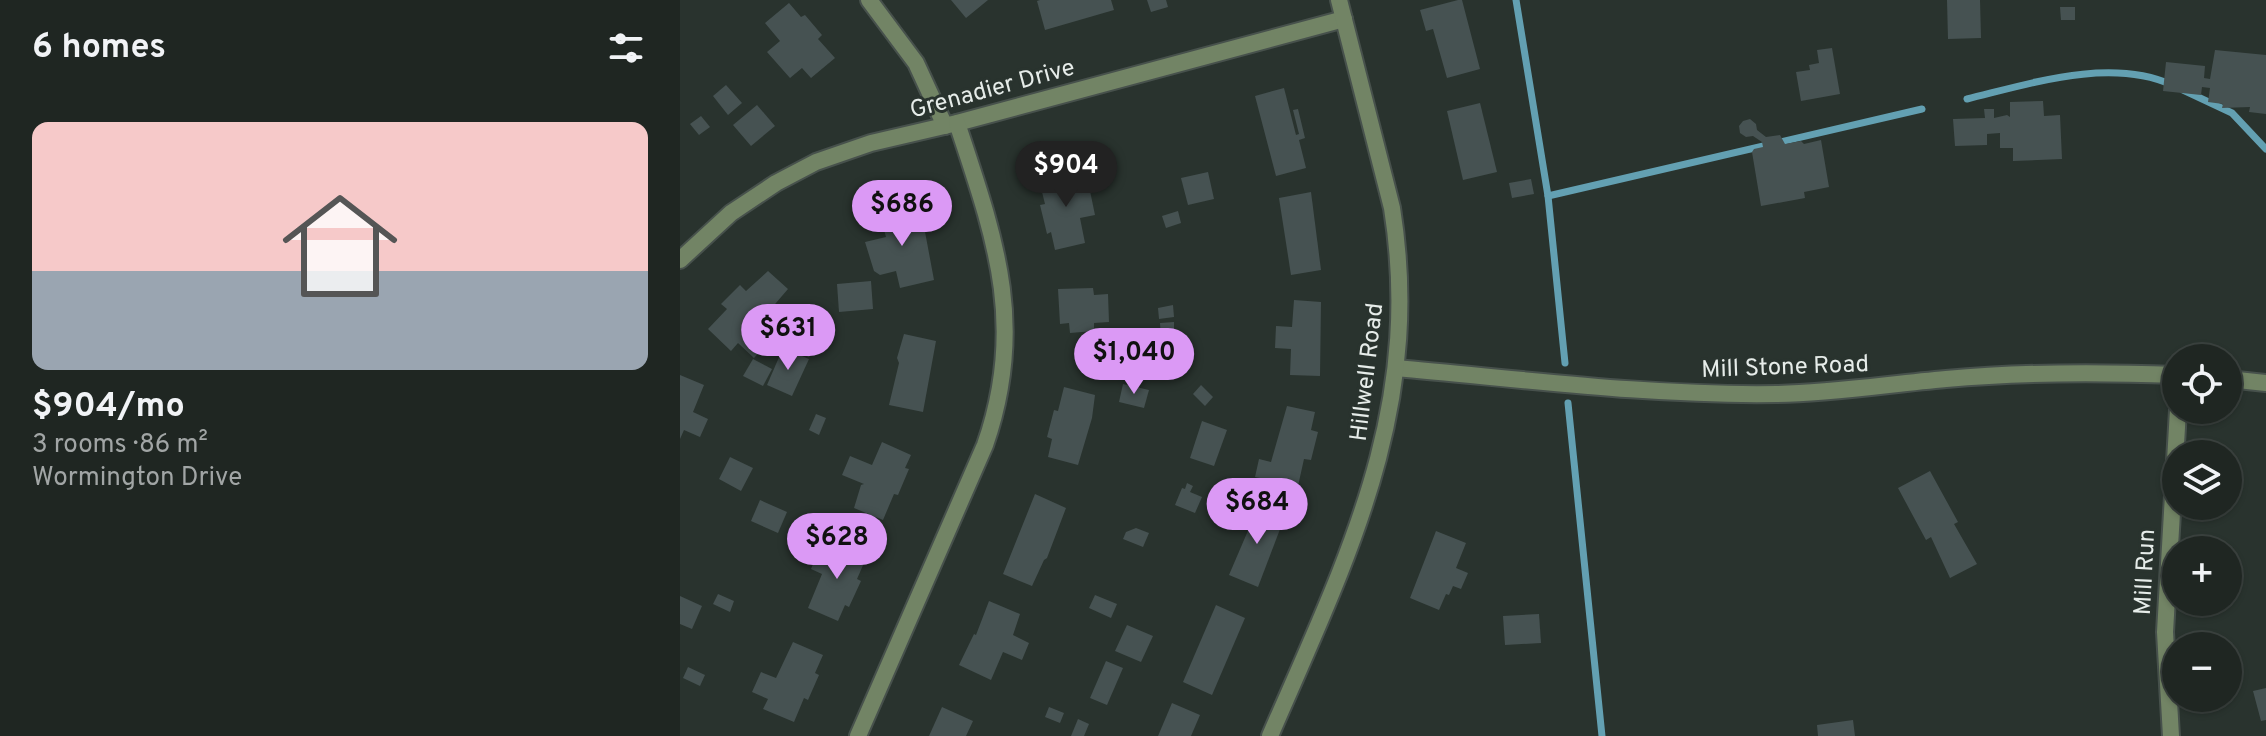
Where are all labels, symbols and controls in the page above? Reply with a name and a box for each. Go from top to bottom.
icon: filters [604,26,648,70]
text: 6 homes [32,27,166,70]
street label: Grenadier Drive [907,53,1078,126]
pin: $904 [1019,141,1113,209]
text: $904 [1033,150,1099,183]
icon: home [268,174,412,318]
pin: $686 [855,180,949,248]
text: $686 [870,189,934,222]
street label: Hillwell Road [1345,301,1391,443]
pin: $631 [741,304,835,372]
text: $631 [759,313,817,346]
pin: $1,040 [1069,328,1199,396]
text: $1,040 [1092,337,1176,370]
map controls [2162,344,2242,712]
button: locate [2162,344,2242,424]
street label: Mill Stone Road [1701,350,1869,386]
text: $904/mo [32,386,185,429]
text: 3 rooms · 86 m² [32,429,208,462]
button: layers [2162,440,2242,520]
text: Wormington Drive [32,462,242,495]
pin: $684 [1210,478,1304,546]
text: $684 [1225,487,1289,520]
pin: $628 [790,513,884,581]
text: $628 [805,522,869,555]
street label: Mill Run [2129,528,2163,616]
button: + [2162,536,2242,616]
button: − [2162,632,2242,712]

